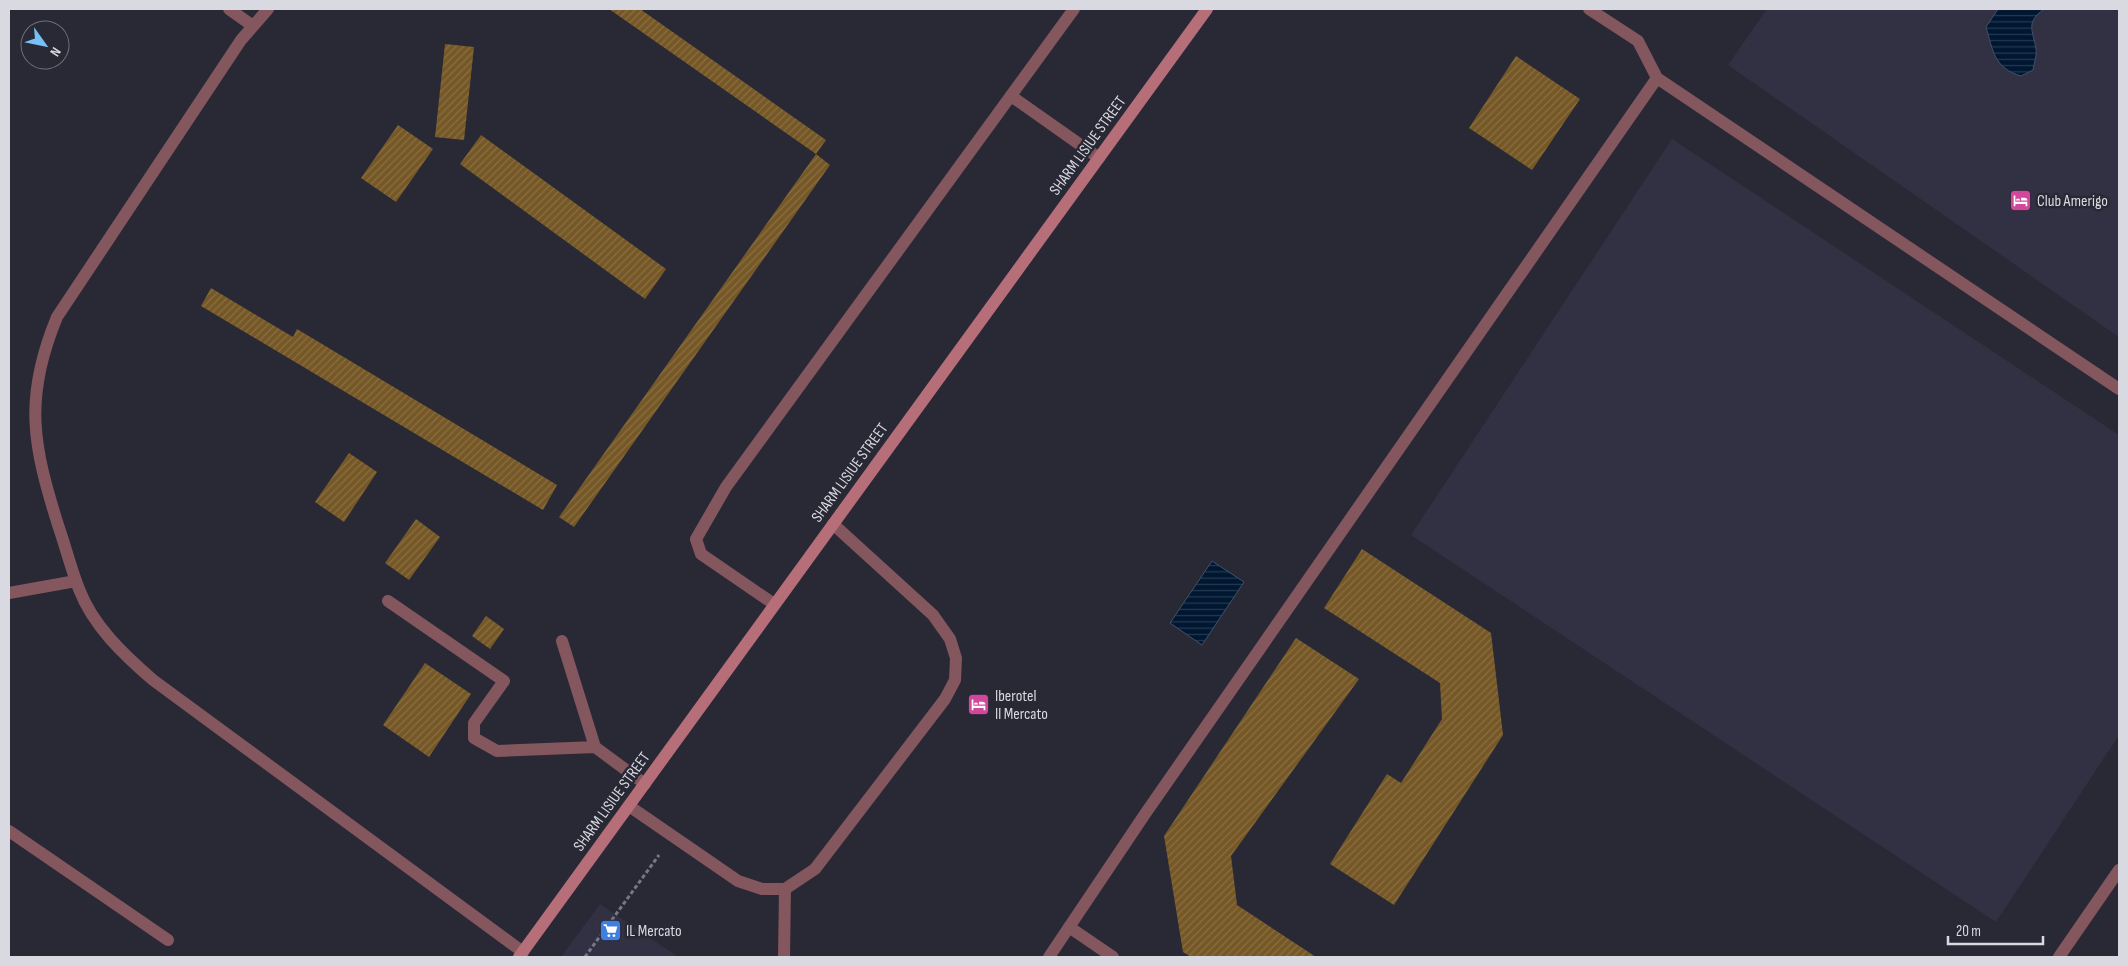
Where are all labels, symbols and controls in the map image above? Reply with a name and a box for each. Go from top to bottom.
north arrow [20,20,70,70]
text: N [46,44,65,60]
street label: SHARM LISIUE STREET [1046,92,1131,199]
hotel icon: Club Amerigo [2009,189,2033,213]
place label: Club Amerigo [2037,192,2108,211]
street label: SHARM LISIUE STREET [808,419,893,526]
place label: Iberotel Il Mercato [995,687,1048,724]
hotel icon: Iberotel Il Mercato [967,693,991,717]
street label: SHARM LISIUE STREET [570,748,655,855]
scale bar [1948,914,2043,946]
supermarket icon: IL Mercato [598,919,622,943]
place label: IL Mercato [626,922,682,941]
text: 20 m [1956,922,1981,941]

